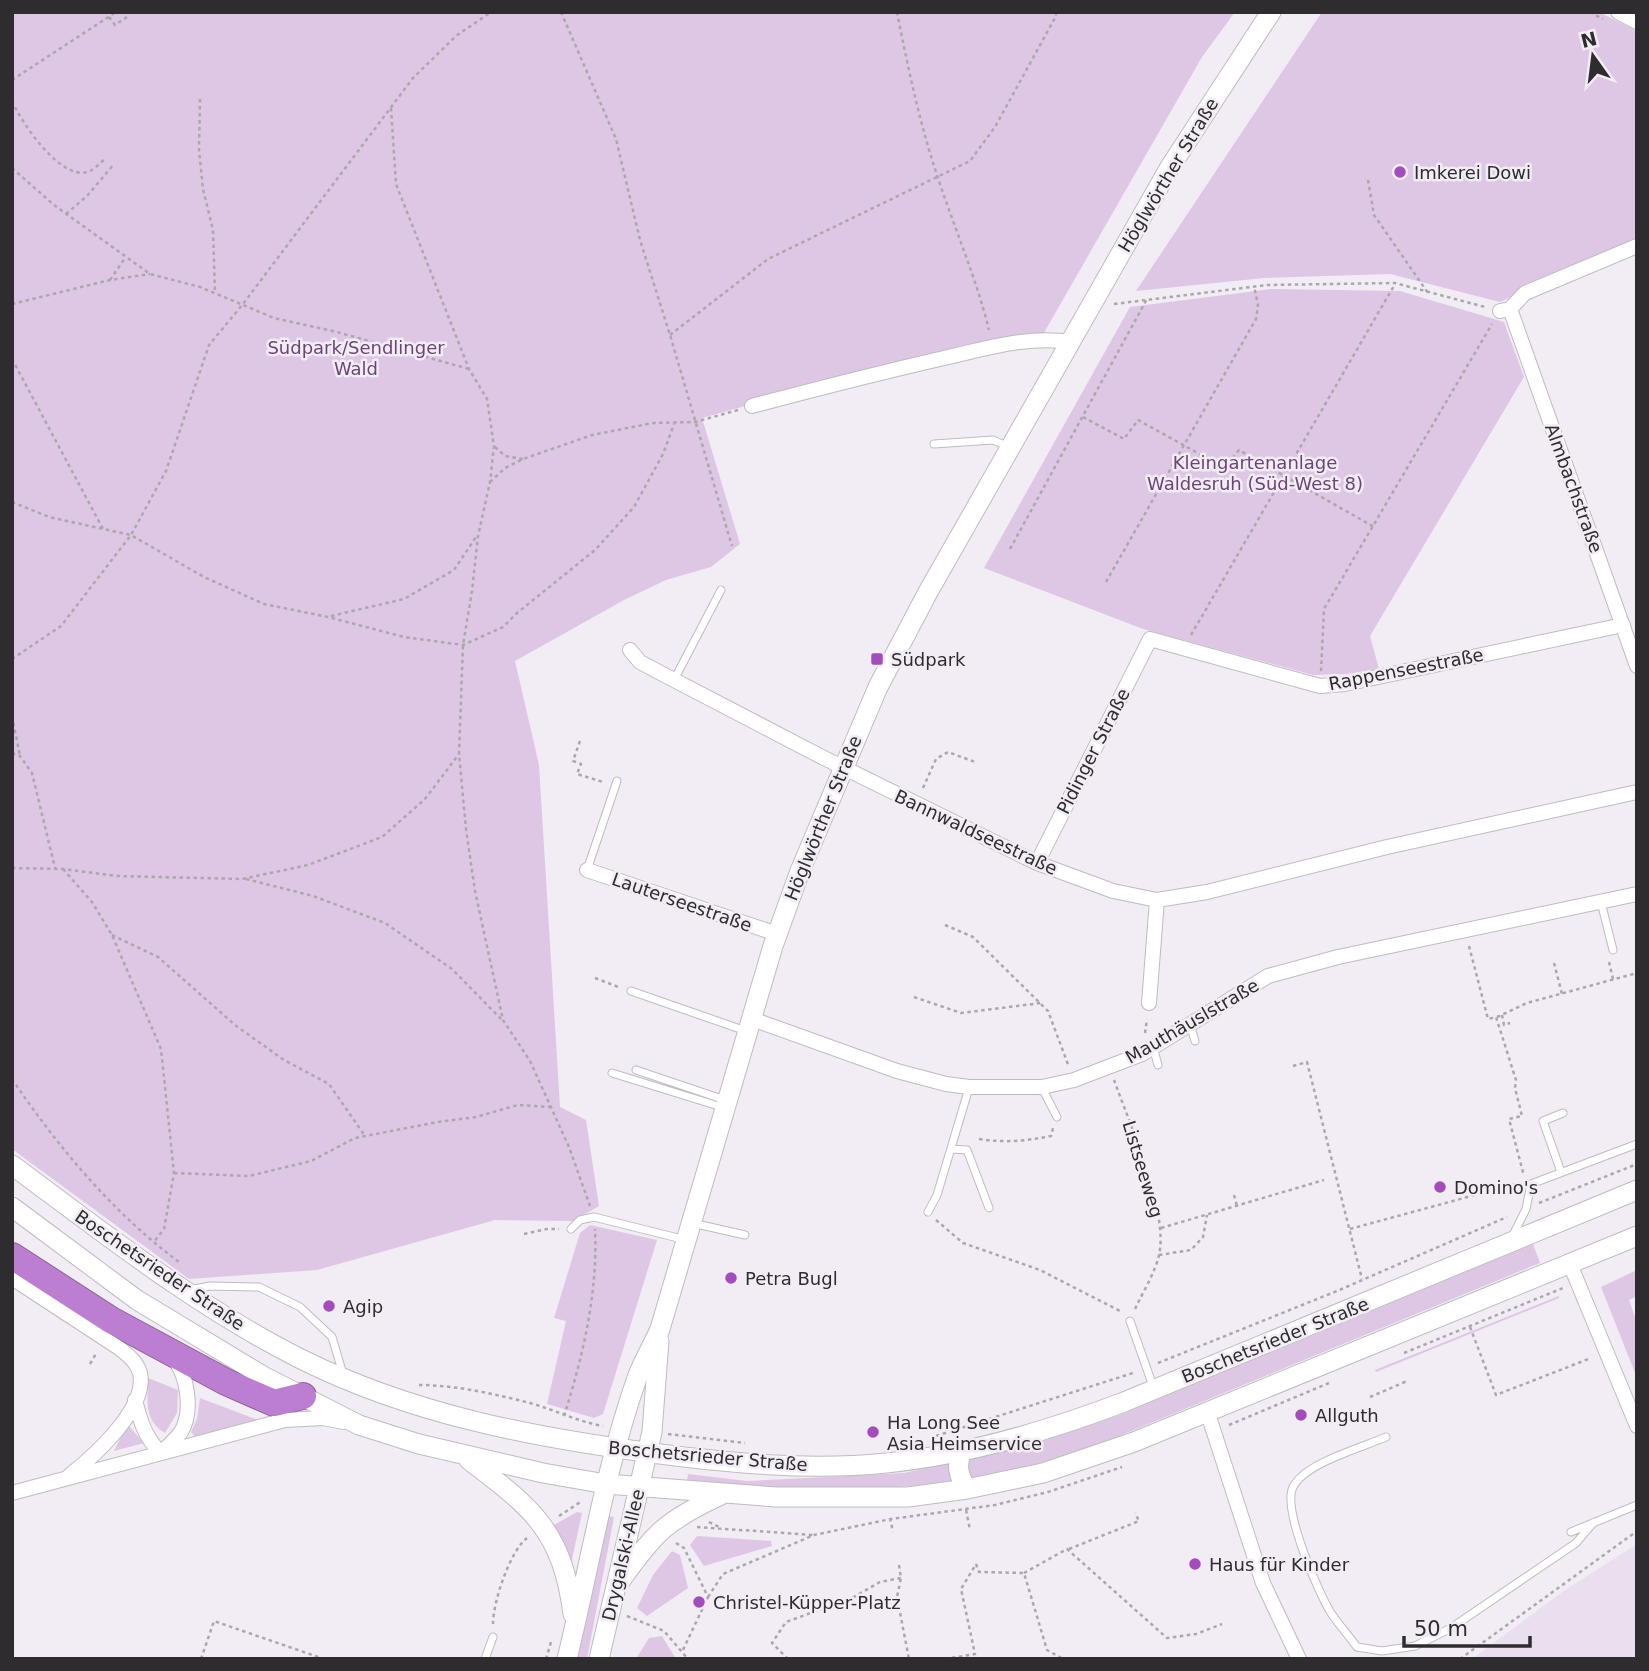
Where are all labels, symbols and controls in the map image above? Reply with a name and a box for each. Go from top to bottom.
north arrow [1558,21,1628,91]
text: N [1579,27,1599,52]
street label: Höglwörther Straße [1114,94,1222,256]
place label: Imkerei Dowi [1414,162,1531,183]
marker: Imkerei Dowi [1392,164,1408,180]
park label: Südpark/Sendlinger Wald [267,337,445,379]
street label: Almbachstraße [1541,421,1607,555]
park label: Kleingartenanlage Waldesruh (Süd-West 8) [1147,452,1363,494]
street label: Rappenseestraße [1327,644,1485,694]
place label: Südpark [891,649,966,670]
marker: Südpark [869,651,885,667]
street label: Pidinger Straße [1052,685,1134,817]
street label: Höglwörther Straße [780,732,866,904]
street label: Bannwaldseestraße [891,785,1061,879]
street label: Lauterseestraße [609,868,755,936]
street label: Mauthäuslstraße [1122,974,1262,1068]
street label: Listseeweg [1118,1118,1168,1220]
place label: Domino's [1454,1177,1538,1198]
marker: Domino's [1432,1179,1448,1195]
street label: Boschetsrieder Straße [71,1205,249,1335]
place label: Petra Bugl [745,1268,838,1289]
marker: Petra Bugl [723,1270,739,1286]
street label: Boschetsrieder Straße [1178,1293,1372,1387]
place label: Agip [343,1296,383,1317]
marker: Agip [321,1298,337,1314]
place label: Allguth [1315,1405,1379,1426]
marker: Allguth [1293,1407,1309,1423]
place label: Ha Long See Asia Heimservice [887,1412,1042,1454]
marker: Ha Long See Asia Heimservice [865,1424,881,1440]
street label: Boschetsrieder Straße [607,1437,809,1475]
street label: Drygalski-Allee [598,1487,648,1623]
place label: Haus für Kinder [1209,1554,1350,1575]
marker: Haus für Kinder [1187,1556,1203,1572]
place label: Christel-Küpper-Platz [713,1592,901,1613]
marker: Christel-Küpper-Platz [691,1594,707,1610]
scale bar [1404,1604,1530,1648]
text: 50 m [1414,1617,1468,1641]

